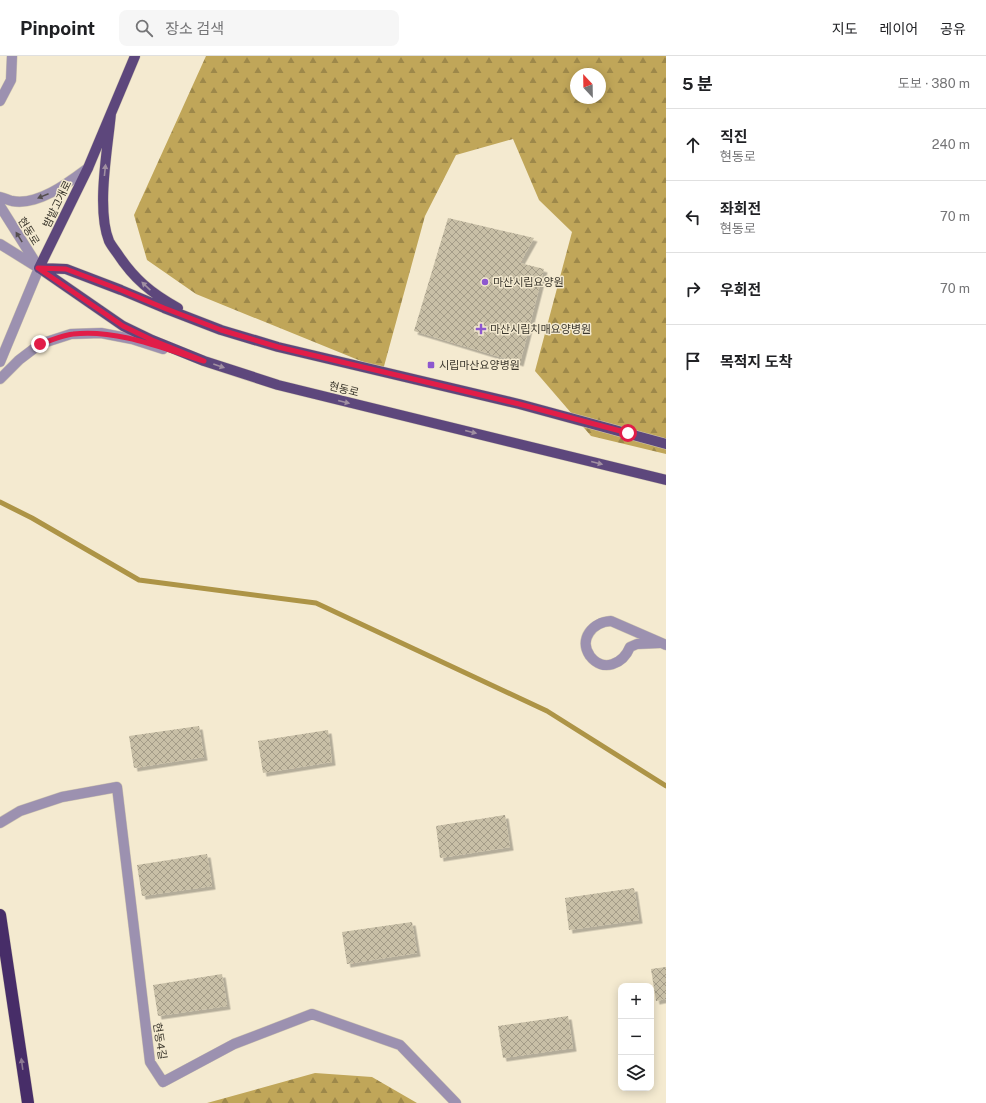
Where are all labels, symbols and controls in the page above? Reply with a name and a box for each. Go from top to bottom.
search box [119,10,399,46]
text: Pinpoint [20,17,95,39]
icon: search [133,17,155,39]
text: 장소 검색 [165,20,224,37]
text: 지도 [832,21,858,37]
text: 레이어 [880,21,918,37]
text: 공유 [940,21,966,37]
north arrow [570,68,606,104]
text: 5 분 [682,74,713,94]
text: 도보 · 380 m [898,76,970,91]
text: 직진 [720,128,748,145]
icon: ahead [682,134,704,156]
text: 240 m [932,137,970,152]
text: 현동로 [720,149,756,164]
one-way arrow [102,164,109,176]
street label: 밤밭고개로 [41,179,73,229]
one-way arrow [36,193,48,199]
text: 좌회전 [720,200,761,217]
icon: left [682,206,704,228]
text: 70 m [940,209,970,224]
street label: 현동로 [16,215,42,247]
text: 현동로 [720,221,756,236]
one-way arrow [16,231,23,243]
place label: 마산시립요양원 [493,276,564,288]
marker: 마산시립요양원 [480,277,490,287]
icon: right [682,278,704,300]
text: 우회전 [720,281,761,298]
text: 70 m [940,281,970,296]
one-way arrow [140,282,151,291]
marker: 마산시립치매요양병원 [475,323,487,335]
place label: 마산시립치매요양병원 [490,323,591,335]
route end [31,335,49,353]
icon: arrive [682,350,704,372]
text: 목적지 도착 [720,353,792,370]
place label: 시립마산요양병원 [439,359,520,371]
marker: 시립마산요양병원 [426,360,436,370]
one-way arrow [214,363,226,369]
street label: 현동로 [328,380,360,398]
one-way arrow [338,399,351,405]
route start [619,424,637,442]
one-way arrow [465,430,477,436]
one-way arrow [591,460,603,466]
map controls [618,983,654,1091]
button: + [618,983,654,1019]
button: − [618,1019,654,1055]
street label: 현동4길 [151,1022,169,1060]
button: layers [618,1055,654,1091]
one-way arrow [19,1058,25,1070]

